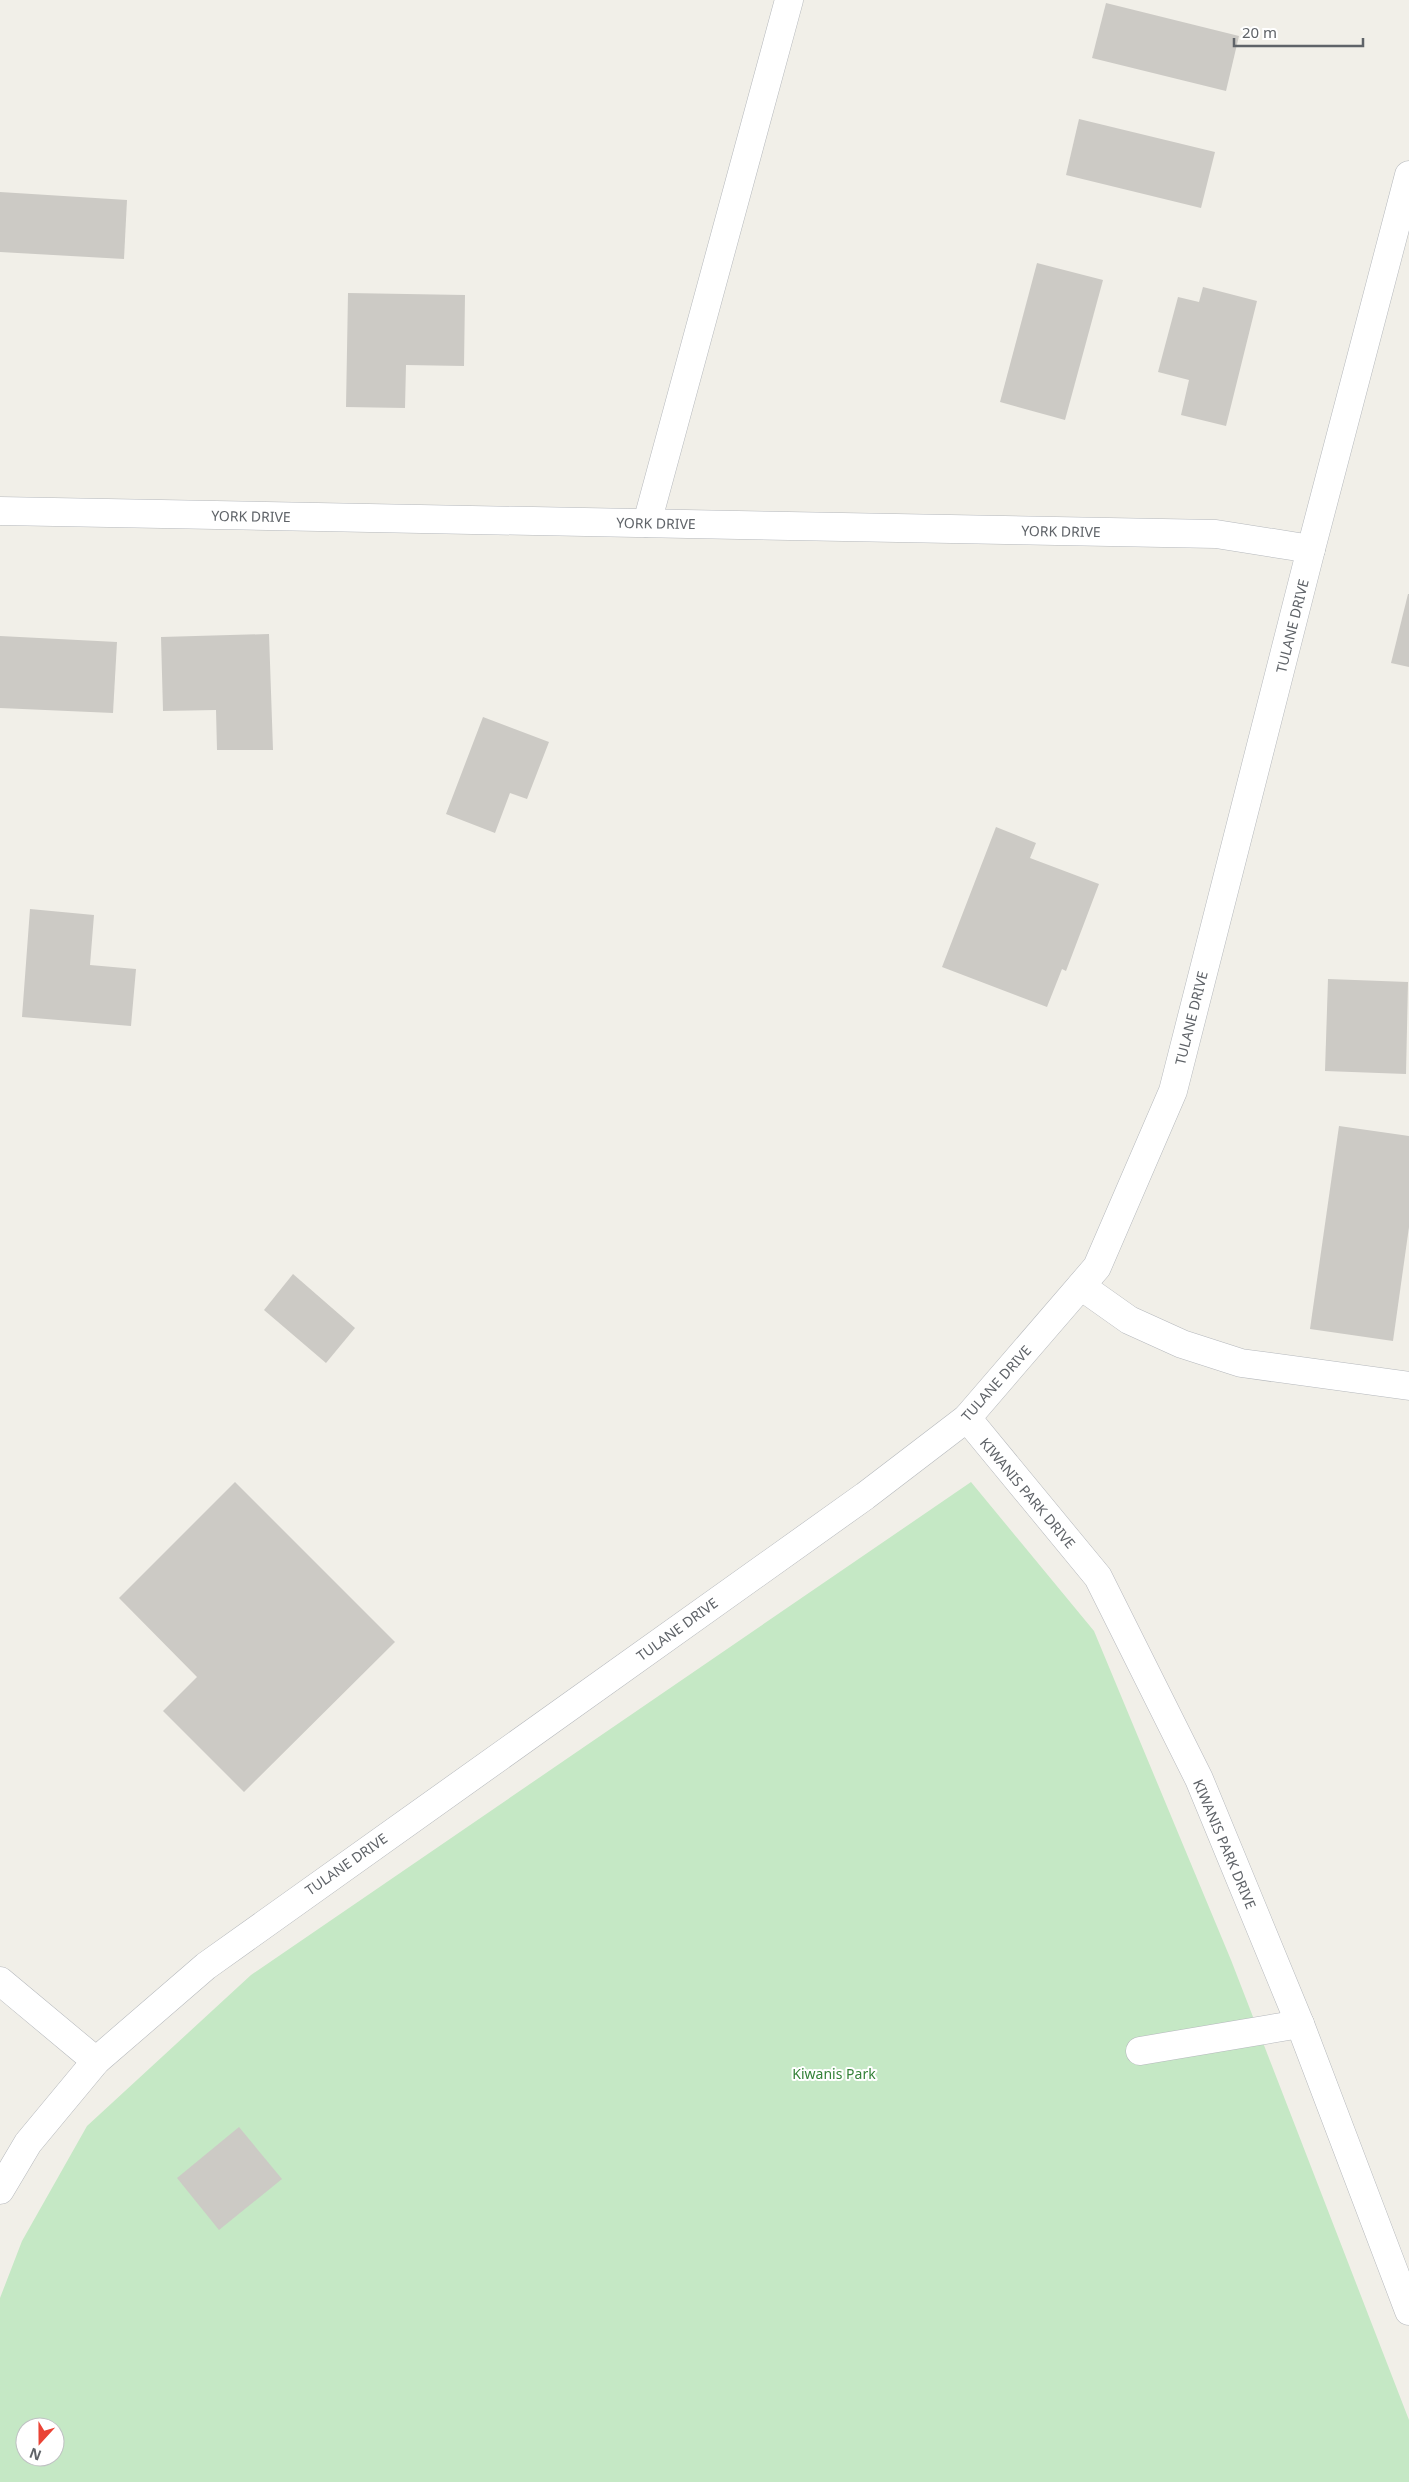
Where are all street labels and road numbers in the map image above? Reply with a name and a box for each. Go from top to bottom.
street label: YORK DRIVE [211,506,291,526]
street label: YORK DRIVE [616,513,696,533]
street label: YORK DRIVE [1021,521,1101,541]
street label: TULANE DRIVE [1271,577,1313,675]
street label: TULANE DRIVE [1170,969,1212,1067]
street label: TULANE DRIVE [957,1341,1035,1425]
street label: KIWANIS PARK DRIVE [976,1434,1080,1552]
street label: TULANE DRIVE [632,1593,722,1665]
street label: KIWANIS PARK DRIVE [1189,1776,1261,1912]
street label: TULANE DRIVE [301,1829,391,1899]

